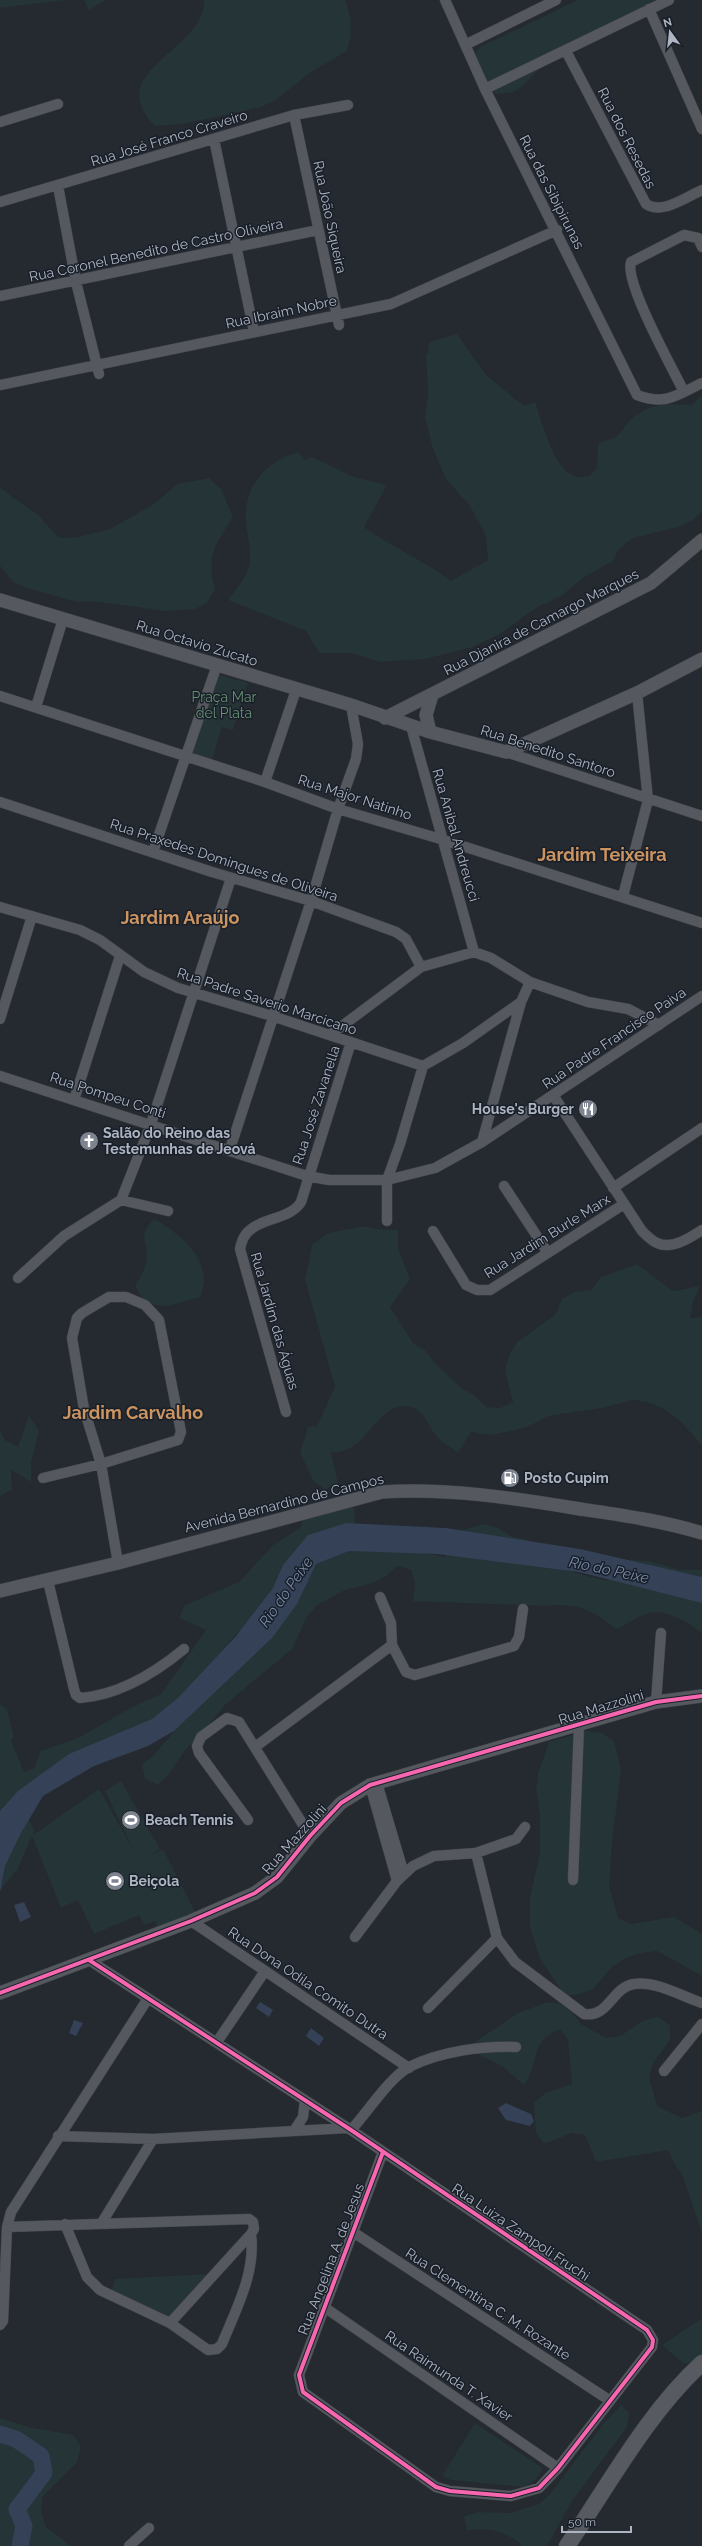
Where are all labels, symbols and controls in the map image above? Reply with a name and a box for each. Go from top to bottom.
north arrow [650,12,690,52]
text: N [662,15,673,30]
street label: Rua dos Resedas [595,85,659,191]
street label: Rua José Franco Craveiro [89,107,249,169]
street label: Rua das Sibipirunas [516,132,588,252]
street label: Rua João Siqueira [310,159,350,275]
street label: Rua Coronel Benedito de Castro Oliveira [28,215,284,285]
street label: Rua Ibraim Nobre [224,292,338,332]
street label: Rua Djanira de Camargo Marques [441,566,641,678]
street label: Rua Octavio Zucato [134,617,260,669]
park label: Praça Mar del Plata [192,689,257,721]
street label: Rua Benedito Santoro [479,722,617,780]
street label: Rua Anibal Andreucci [429,767,483,903]
street label: Rua Major Natinho [296,771,414,823]
street label: Rua Praxedes Domingues de Oliveira [108,815,340,905]
district label: Jardim Teixeira [537,844,667,865]
district label: Jardim Araújo [121,907,239,928]
street label: Rua Padre Saverio Marcicano [175,964,359,1038]
street label: Rua Padre Francisco Paiva [539,984,689,1092]
street label: Rua José Zavanella [289,1043,343,1167]
street label: Rua Pompeu Conti [48,1069,168,1121]
restaurant icon: House's Burger [577,1098,599,1120]
place label: House's Burger [472,1101,575,1117]
place label: Salão do Reino das Testemunhas de Jeová [103,1125,255,1157]
church icon: Salão do Reino das Testemunhas de Jeová [78,1130,100,1152]
street label: Rua Jardim Burle Marx [481,1191,613,1281]
street label: Rua Jardim das Águas [248,1250,303,1392]
district label: Jardim Carvalho [63,1402,203,1423]
fuel station icon: Posto Cupim [499,1467,521,1489]
street label: Avenida Bernardino de Campos [183,1470,385,1536]
place label: Posto Cupim [524,1470,609,1486]
water label: Rio do Peixe [567,1553,651,1587]
water label: Rio do Peixe [255,1554,317,1630]
street label: Rua Mazzolini [556,1686,646,1728]
street label: Rua Mazzolini [258,1801,330,1877]
sports icon: Beach Tennis [120,1809,142,1831]
place label: Beach Tennis [145,1812,233,1828]
sports icon: Beiçola [104,1870,126,1892]
place label: Beiçola [129,1873,179,1889]
street label: Rua Dona Odila Comito Dutra [225,1923,391,2043]
street label: Rua Luiza Zampoli Fruchi [449,2180,593,2284]
street label: Rua Angelina A. de Jesus [295,2181,367,2337]
street label: Rua Clementina C. M. Rozante [403,2245,573,2363]
street label: Rua Raimunda T. Xavier [382,2327,516,2425]
scale bar [562,2508,631,2534]
text: 50 m [568,2515,596,2529]

